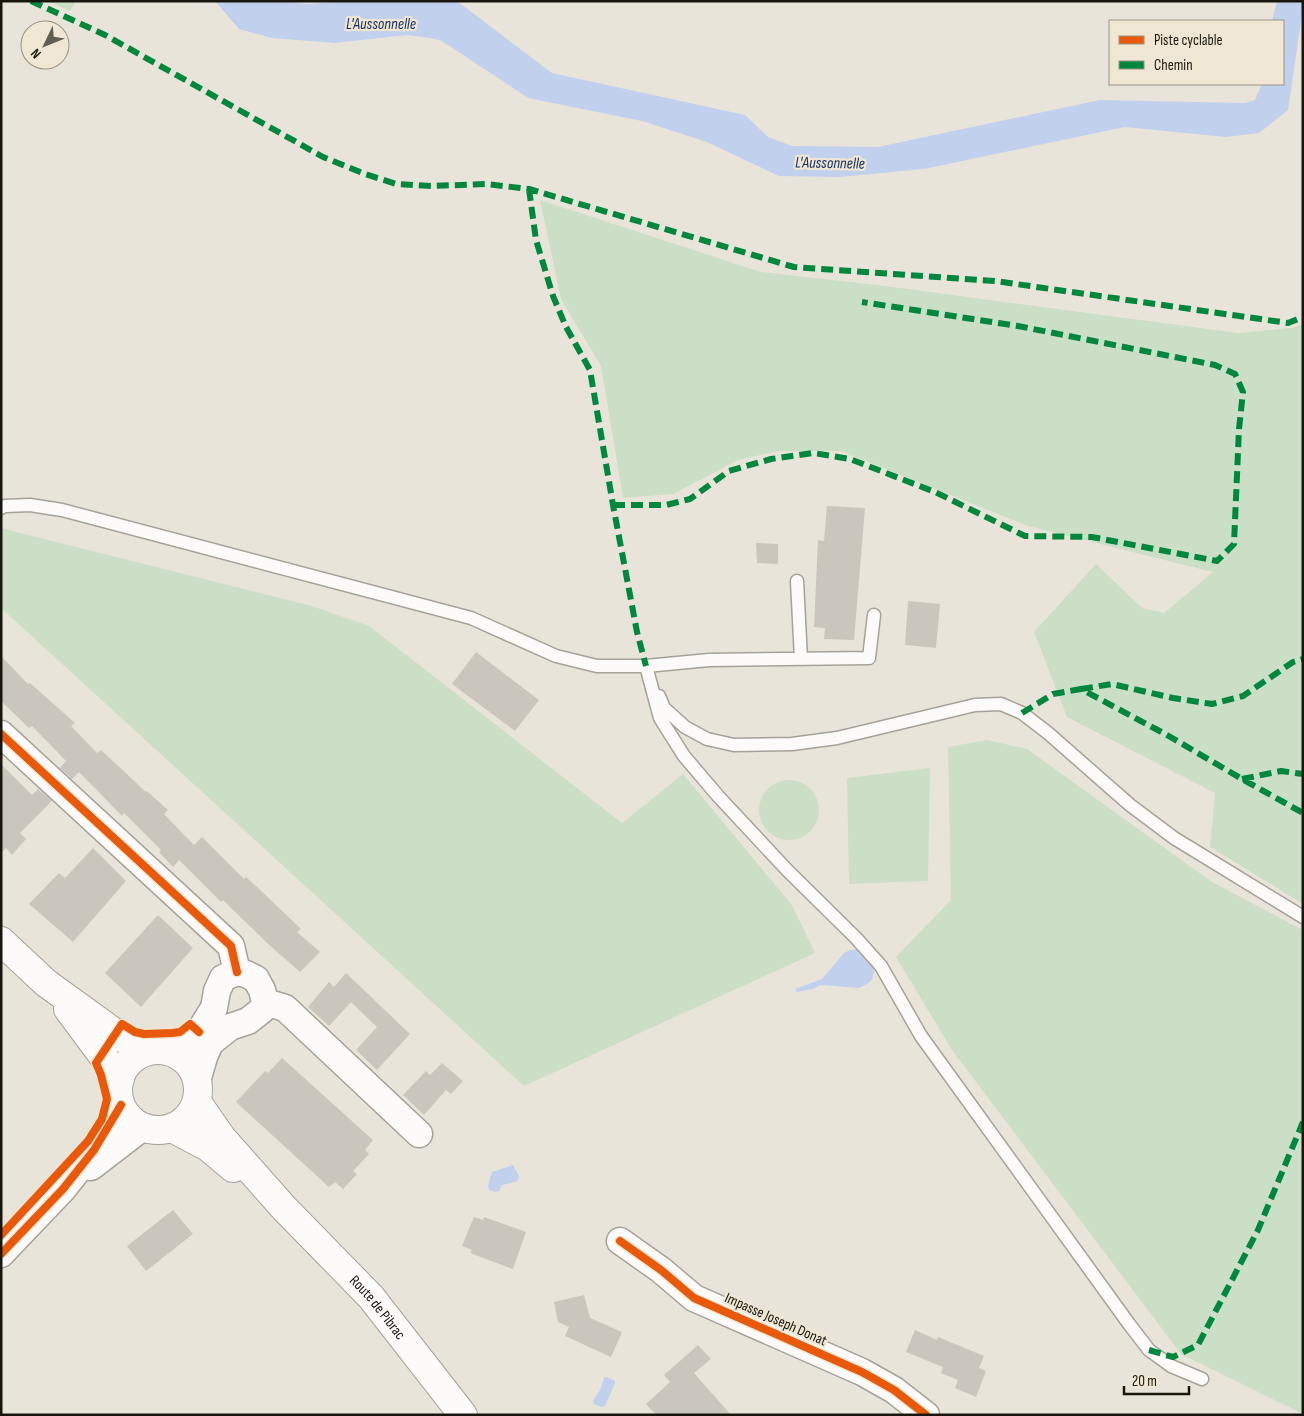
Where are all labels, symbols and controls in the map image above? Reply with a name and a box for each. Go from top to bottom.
water label: L'Aussonnelle [346,15,416,34]
north arrow [20,20,70,70]
legend [1109,20,1284,85]
text: Piste cyclable [1154,31,1223,50]
text: N [27,45,45,62]
text: Chemin [1154,56,1193,75]
water label: L'Aussonnelle [795,153,865,174]
street label: Route de Pibrac [345,1272,410,1344]
street label: Impasse Joseph Donat [722,1288,830,1351]
scale bar [1124,1364,1189,1396]
text: 20 m [1132,1372,1157,1391]

